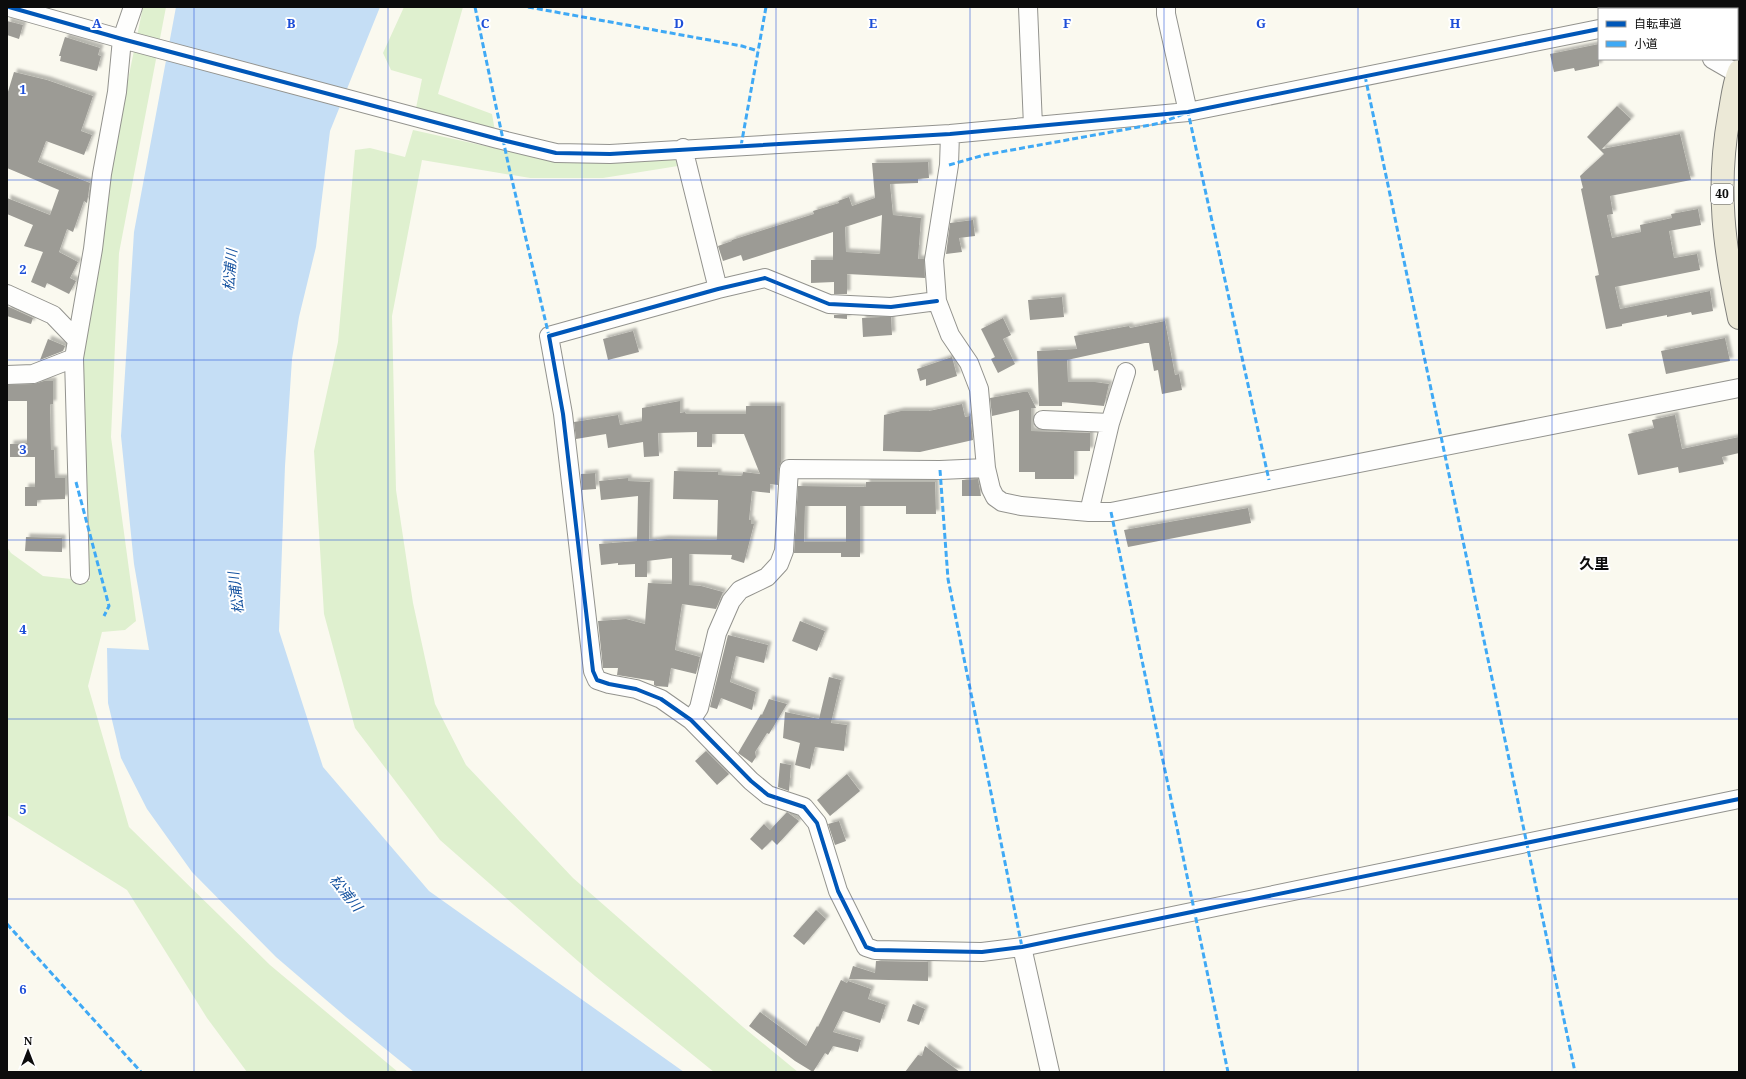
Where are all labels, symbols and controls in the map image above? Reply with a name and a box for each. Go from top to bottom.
legend [1598,8,1738,60]
text: A [92,14,102,32]
text: B [287,14,296,32]
text: C [481,14,490,32]
text: D [674,14,684,32]
text: E [869,14,878,32]
text: F [1063,14,1071,32]
text: G [1256,14,1266,32]
text: H [1450,14,1461,32]
text: 自転車道 [1634,15,1682,32]
text: 小道 [1634,35,1658,52]
text: 1 [19,80,27,98]
road number: 40 [1711,184,1733,204]
water label: 松浦川 [218,246,241,292]
text: 2 [19,260,27,278]
text: 3 [19,440,27,458]
district label: 久里 [1579,553,1609,573]
water label: 松浦川 [223,569,247,615]
text: 4 [19,620,27,638]
text: 5 [19,800,27,818]
water label: 松浦川 [326,870,368,917]
text: 6 [19,980,27,998]
north arrow [8,1031,48,1071]
text: N [24,1033,33,1048]

